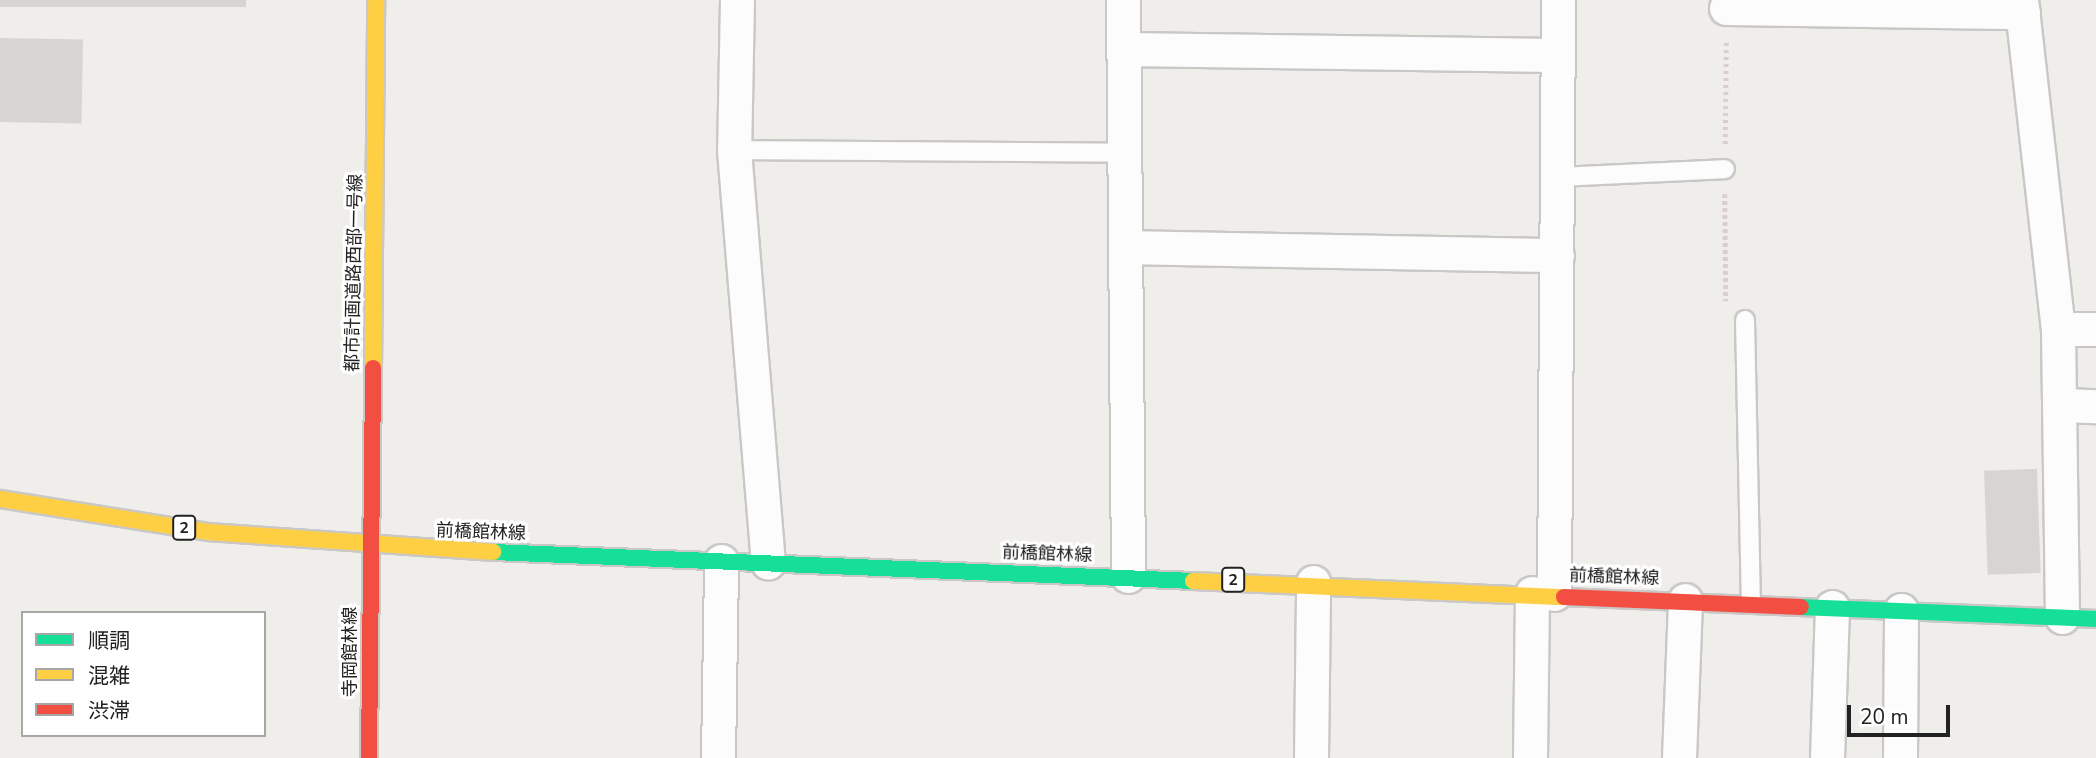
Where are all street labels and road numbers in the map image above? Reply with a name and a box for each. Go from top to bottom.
street label: 都市計画道路西部一号線 [341,174,367,372]
road number: 2 [172,516,196,540]
street label: 前橋館林線 [436,520,526,544]
street label: 前橋館林線 [1002,542,1092,566]
street label: 前橋館林線 [1569,565,1659,589]
road number: 2 [1221,568,1245,593]
street label: 寺岡館林線 [339,607,361,697]

